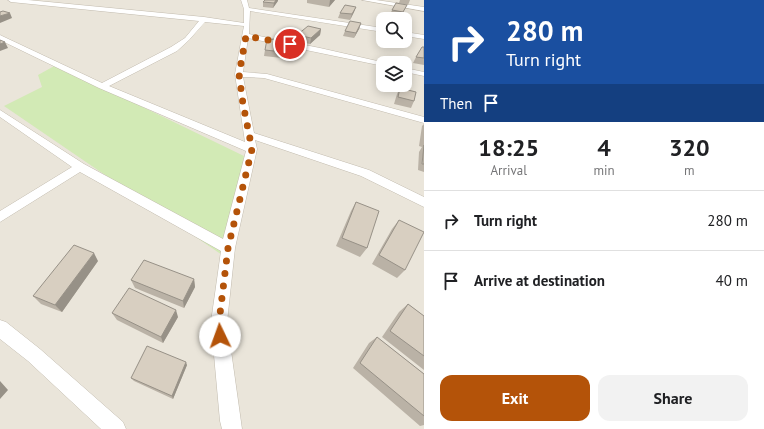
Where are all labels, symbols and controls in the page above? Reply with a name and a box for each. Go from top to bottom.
map controls [376,12,412,92]
button: search [376,12,412,48]
text: 280 m [506,12,583,49]
icon: right [440,16,492,68]
pin [273,27,307,61]
icon: arrive [279,33,301,55]
text: Turn right [506,48,581,71]
button: layers [376,56,412,92]
icon: arrive [480,92,502,114]
text: Then [440,94,472,113]
text: 18:25 [478,132,539,163]
text: 4 [597,132,611,163]
text: 320 [669,132,710,163]
text: Arrival [491,162,527,179]
text: min [593,162,615,179]
text: m [684,162,695,179]
icon: right [440,210,462,232]
text: Turn right [474,211,537,230]
text: 280 m [707,211,748,230]
icon: arrive [440,270,462,292]
text: Arrive at destination [474,271,605,290]
text: 40 m [715,271,748,290]
position arrow [199,315,241,357]
button: Exit [440,375,590,421]
button: Share [598,375,748,421]

